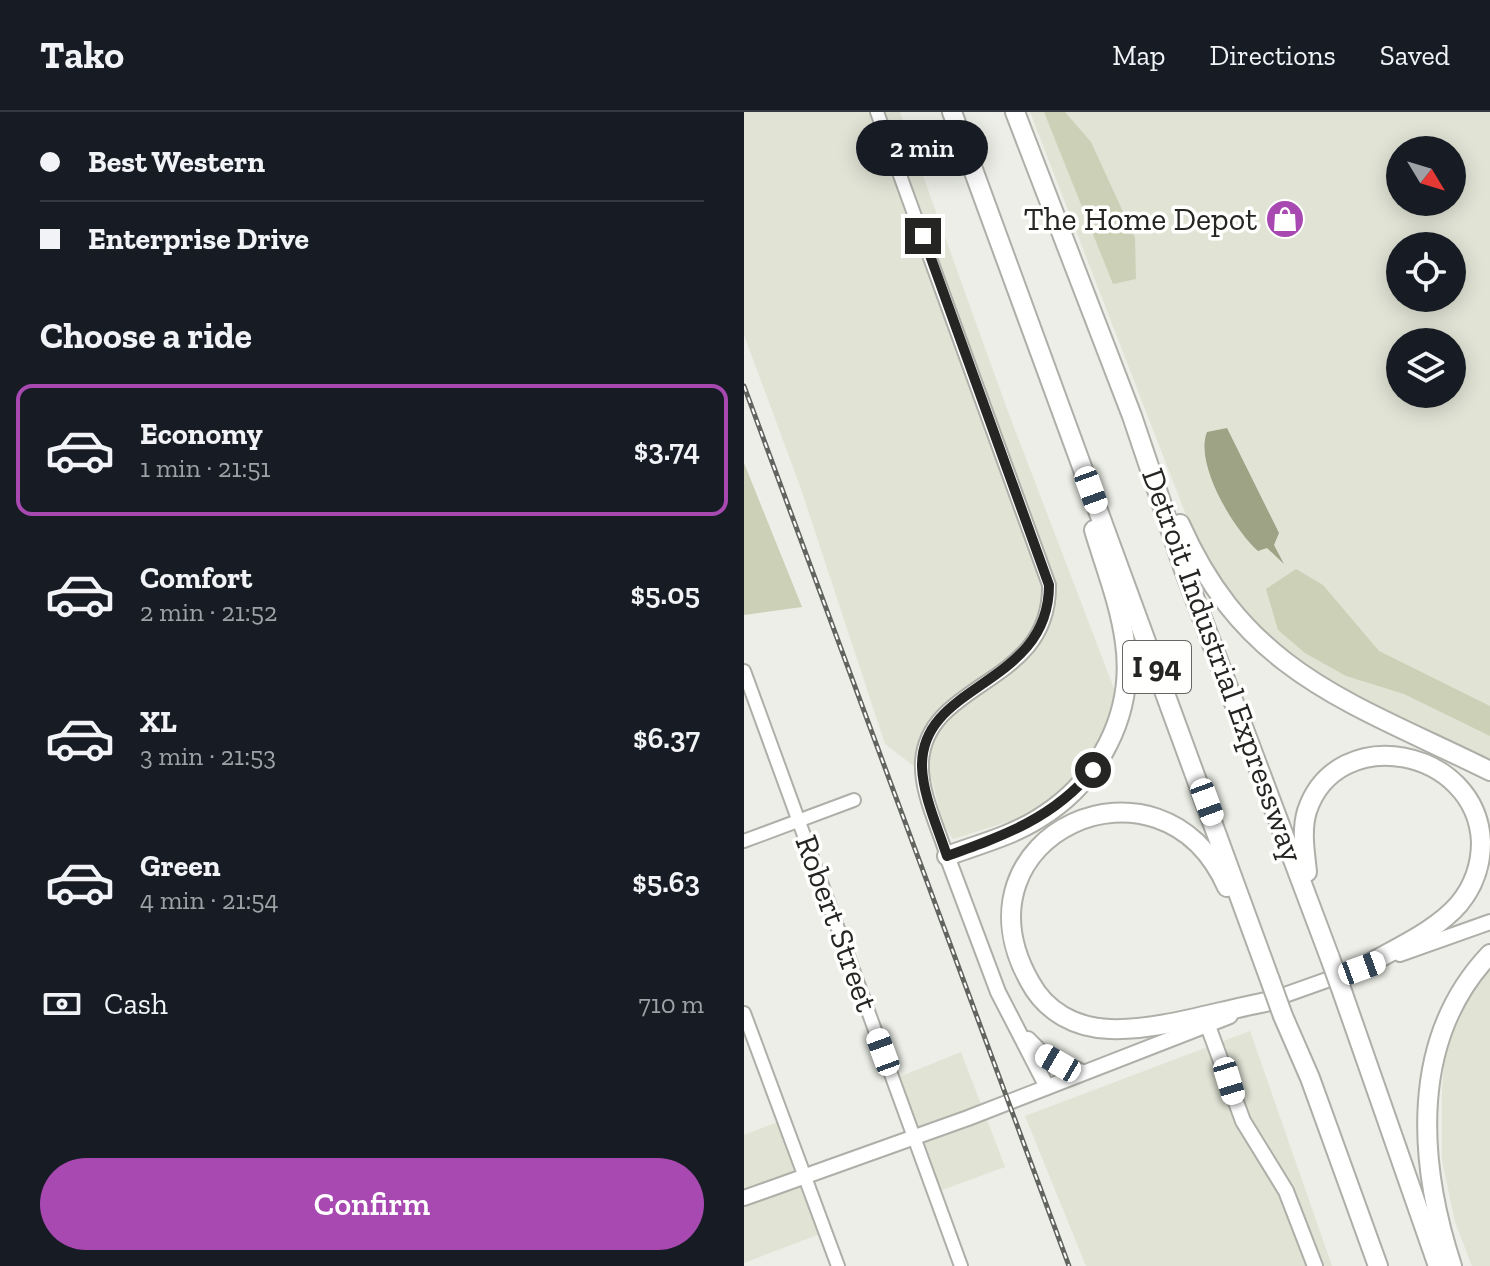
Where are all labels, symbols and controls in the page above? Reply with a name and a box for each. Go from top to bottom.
text: Tako [40,32,124,78]
text: Map [1112,39,1165,72]
text: Directions [1209,39,1336,72]
text: Saved [1380,39,1450,72]
callout: 2 min [857,120,989,176]
text: 2 min [890,132,954,164]
north arrow [1386,136,1466,216]
map controls [1386,136,1466,408]
text: Best Western [88,144,265,180]
shop icon: The Home Depot [1264,198,1306,240]
place label: The Home Depot [1024,200,1257,238]
route end [905,218,941,254]
text: Enterprise Drive [88,221,309,257]
button: locate [1386,232,1466,312]
text: Choose a ride [40,314,252,357]
button: layers [1386,328,1466,408]
icon: car [44,414,116,486]
text: Economy [140,416,263,452]
text: $3.74 [634,432,700,468]
text: 1 min · 21:51 [140,452,271,484]
car [1072,463,1110,517]
street label: Detroit Industrial Expressway [1134,463,1312,868]
icon: car [44,558,116,630]
text: Comfort [140,560,252,596]
text: $5.05 [630,576,700,612]
text: 2 min · 21:52 [140,596,277,628]
road number: I 94 [1123,641,1191,693]
icon: car [44,702,116,774]
text: XL [140,704,177,740]
text: $6.37 [633,720,700,756]
text: 3 min · 21:53 [140,740,276,772]
route start [1075,752,1111,788]
car [1188,775,1226,829]
street label: Robert Street [788,830,886,1016]
icon: car [44,846,116,918]
text: Green [140,848,220,884]
text: $5.63 [632,864,700,900]
text: 4 min · 21:54 [140,884,279,916]
car [1335,949,1389,987]
icon: cash [40,982,84,1026]
text: Cash [104,986,168,1022]
text: 710 m [638,988,704,1020]
car [864,1025,902,1079]
car [1031,1041,1085,1085]
car [1211,1055,1247,1107]
button: Confirm [40,1158,704,1250]

